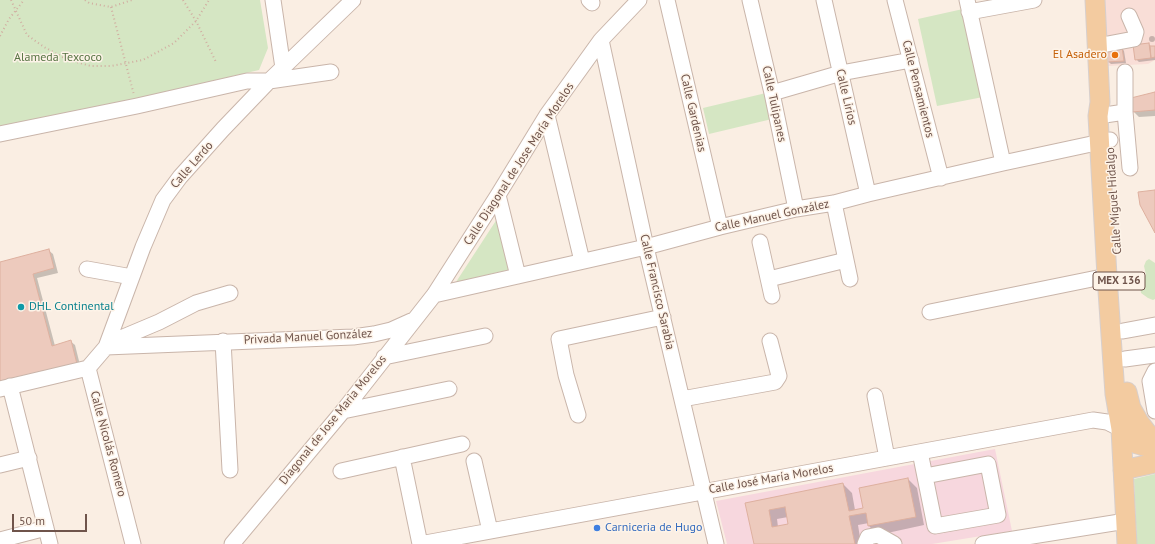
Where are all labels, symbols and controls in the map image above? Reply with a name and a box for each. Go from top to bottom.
street label: Calle Pensamientos [899,39,937,139]
place label: El Asadero [1053,48,1107,62]
marker: El Asadero [1110,50,1120,60]
park label: Alameda Texcoco [14,51,102,65]
street label: Calle Tulipanes [759,65,789,143]
street label: Calle Lirios [833,68,859,126]
street label: Calle Gardenias [677,73,709,153]
street label: Calle Diagonal de Jose María Morelos [461,80,577,248]
street label: Calle Lerdo [168,139,216,191]
street label: Calle Míguel Hidalgo [1103,147,1125,255]
street label: Calle Manuel González [713,197,831,235]
street label: Calle Francisco Sarabia [637,233,677,351]
road number: MEX 136 [1093,272,1145,290]
place label: DHL Continental [29,300,114,314]
marker: DHL Continental [16,302,26,312]
street label: Privada Manuel González [243,326,373,348]
street label: Diagonal de Jose Maria Morelos [276,352,390,488]
street label: Calle Nicolás Romero [87,390,129,498]
street label: Calle José María Morelos [708,461,834,497]
scale bar [14,506,89,532]
text: 50 m [19,513,45,528]
place label: Carniceria de Hugo [605,521,702,535]
marker: Carniceria de Hugo [592,523,602,533]

